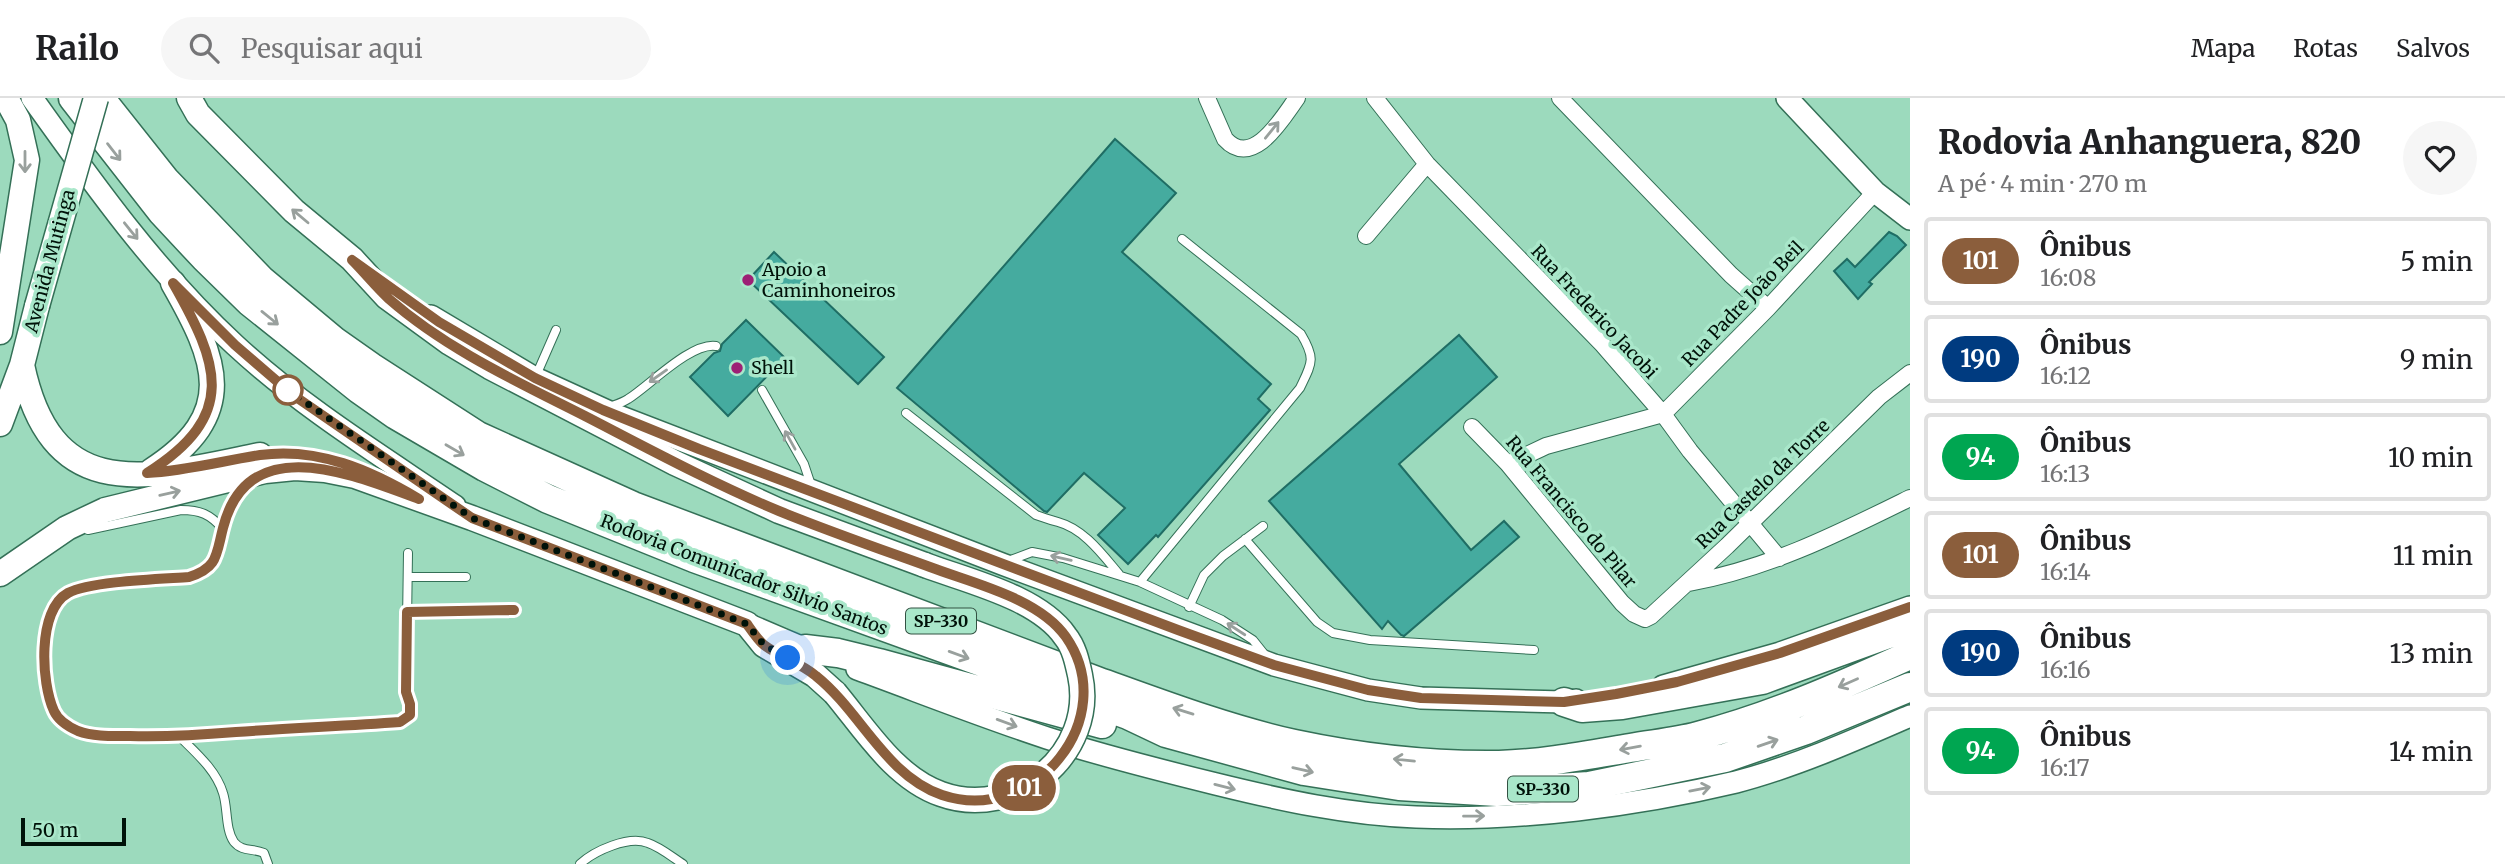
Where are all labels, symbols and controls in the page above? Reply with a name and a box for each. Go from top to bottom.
search box [161,17,651,80]
text: Railo [35,28,119,69]
icon: search [185,29,223,67]
text: Pesquisar aqui [241,32,423,65]
text: Mapa [2191,33,2255,64]
text: Rotas [2293,33,2358,64]
text: Salvos [2396,33,2470,64]
button: heart [2403,121,2477,195]
one-way arrow [1264,122,1280,140]
text: Rodovia Anhanguera, 820 [1938,122,2361,163]
one-way arrow [107,142,122,161]
one-way arrow [18,150,32,173]
text: A pé · 4 min · 270 m [1938,169,2147,198]
street label: Avenida Mutinga [19,186,80,336]
one-way arrow [291,208,309,224]
one-way arrow [123,222,139,240]
text: Ônibus [2040,230,2131,263]
street label: Rua Padre João Beil [1677,236,1809,371]
street label: Rua Frederico Jacobi [1526,240,1663,384]
text: 101 [1962,245,1999,276]
text: 5 min [2400,245,2473,278]
place label: Apoio a Caminhoneiros [761,258,896,302]
text: 16:08 [2040,263,2096,292]
marker: Apoio a Caminhoneiros [740,272,756,288]
one-way arrow [260,310,278,326]
text: Ônibus [2040,328,2131,361]
text: 190 [1960,343,2001,374]
text: 9 min [2400,343,2473,376]
place label: Shell [751,356,794,379]
marker: Shell [729,360,745,376]
text: 16:12 [2040,361,2091,390]
one-way arrow [649,369,669,383]
unlabelled marker [273,375,303,405]
street label: Rua Castelo da Torre [1691,414,1834,553]
text: Ônibus [2040,426,2131,459]
one-way arrow [783,430,797,450]
street label: Rua Francisco do Pilar [1501,431,1642,592]
text: 94 [1966,441,1995,472]
text: 10 min [2388,441,2473,474]
one-way arrow [444,443,464,457]
text: 16:13 [2040,459,2090,488]
one-way arrow [158,485,181,499]
street label: Rodovia Comunicador Silvio Santos [597,509,891,640]
text: Ônibus [2040,524,2131,557]
text: 101 [1962,539,1999,570]
text: 11 min [2393,539,2473,572]
one-way arrow [1050,551,1073,564]
text: 16:14 [2040,557,2091,586]
road number: SP-330 [906,608,976,634]
one-way arrow [1227,622,1247,636]
text: Ônibus [2040,622,2131,655]
text: 190 [1960,637,2001,668]
text: 13 min [2389,637,2473,670]
your location [770,640,805,675]
one-way arrow [948,650,970,662]
text: 16:16 [2040,655,2091,684]
one-way arrow [1837,677,1859,690]
one-way arrow [1172,704,1194,716]
one-way arrow [995,718,1017,730]
text: Ônibus [2040,720,2131,753]
text: 94 [1966,735,1995,766]
text: 14 min [2389,735,2473,768]
one-way arrow [1757,736,1779,748]
one-way arrow [1619,742,1642,755]
one-way arrow [1393,753,1416,766]
text: 16:17 [2040,753,2090,782]
one-way arrow [1291,764,1314,778]
line badge: 101 [984,765,1064,811]
text: 101 [1006,772,1042,803]
road number: SP-330 [1508,776,1578,802]
one-way arrow [1213,780,1236,794]
one-way arrow [1688,781,1711,795]
one-way arrow [1463,809,1486,823]
scale bar [21,815,126,847]
text: 50 m [32,818,78,842]

